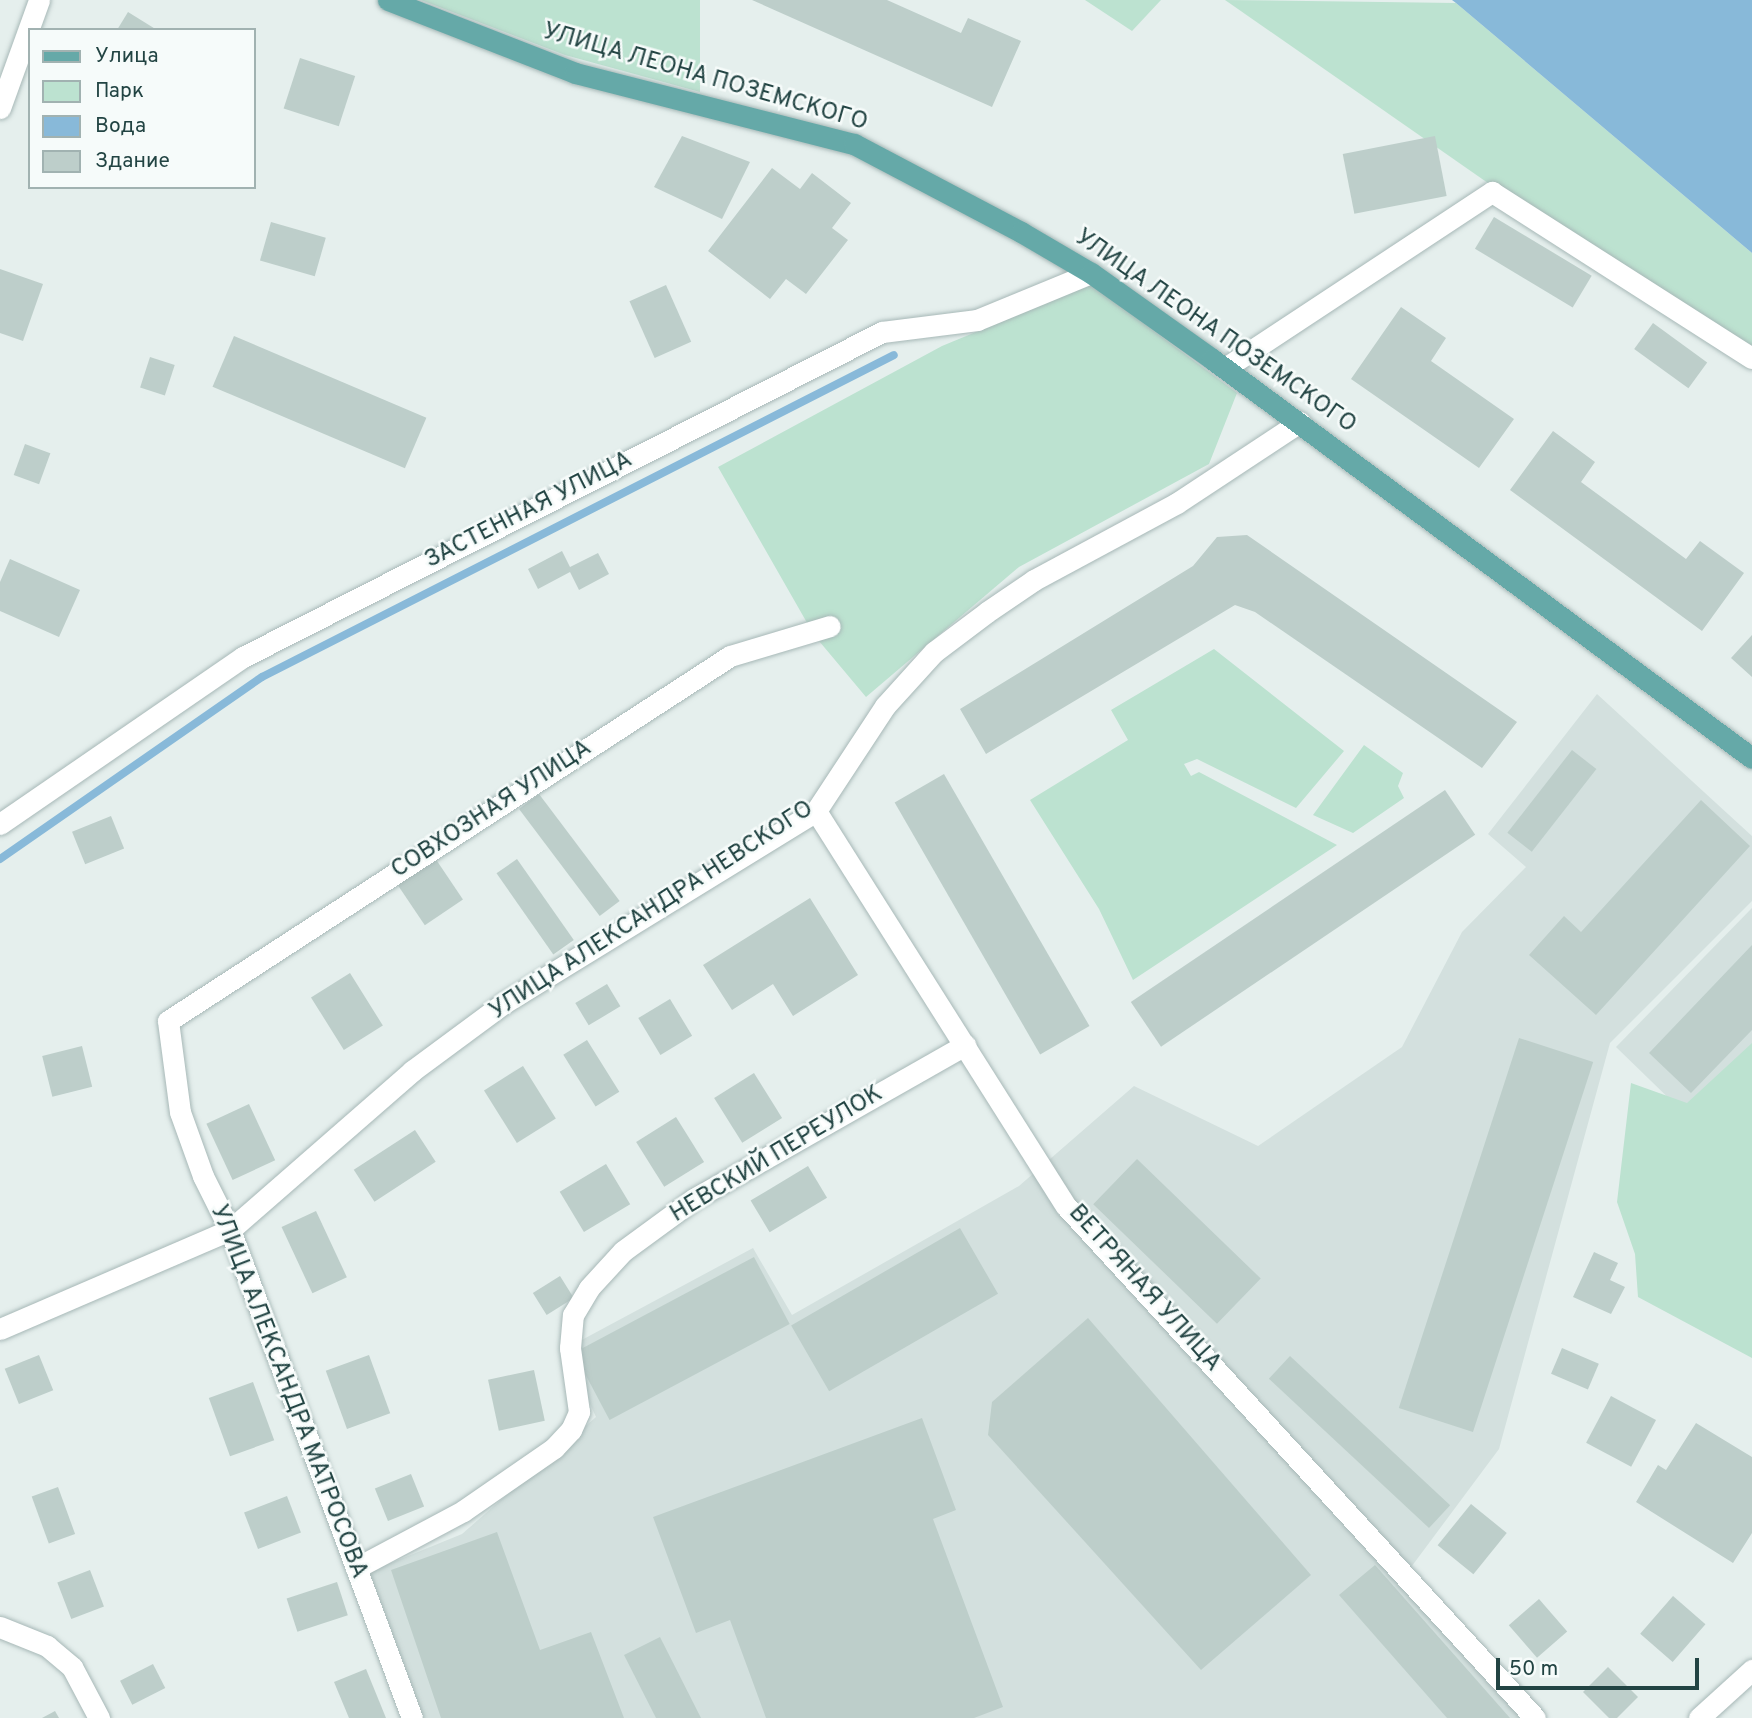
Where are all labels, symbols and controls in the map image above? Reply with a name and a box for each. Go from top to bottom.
street label: УЛИЦА ЛЕОНА ПОЗЕМСКОГО [538,18,872,138]
legend [28,28,256,189]
text: Улица [95,43,159,70]
text: Парк [95,78,144,105]
text: Вода [95,113,146,140]
text: Здание [95,148,170,175]
street label: УЛИЦА ЛЕОНА ПОЗЕМСКОГО [1068,223,1362,441]
street label: ЗАСТЕННАЯ УЛИЦА [420,446,638,576]
street label: СОВХОЗНАЯ УЛИЦА [387,735,597,885]
street label: УЛИЦА АЛЕКСАНДРА НЕВСКОГО [483,795,821,1027]
street label: НЕВСКИЙ ПЕРЕУЛОК [666,1080,888,1230]
street label: УЛИЦА АЛЕКСАНДРА МАТРОСОВА [203,1200,373,1584]
street label: ВЕТРЯНАЯ УЛИЦА [1061,1200,1227,1378]
scale bar [1500,1644,1703,1688]
text: 50 m [1509,1656,1558,1683]

